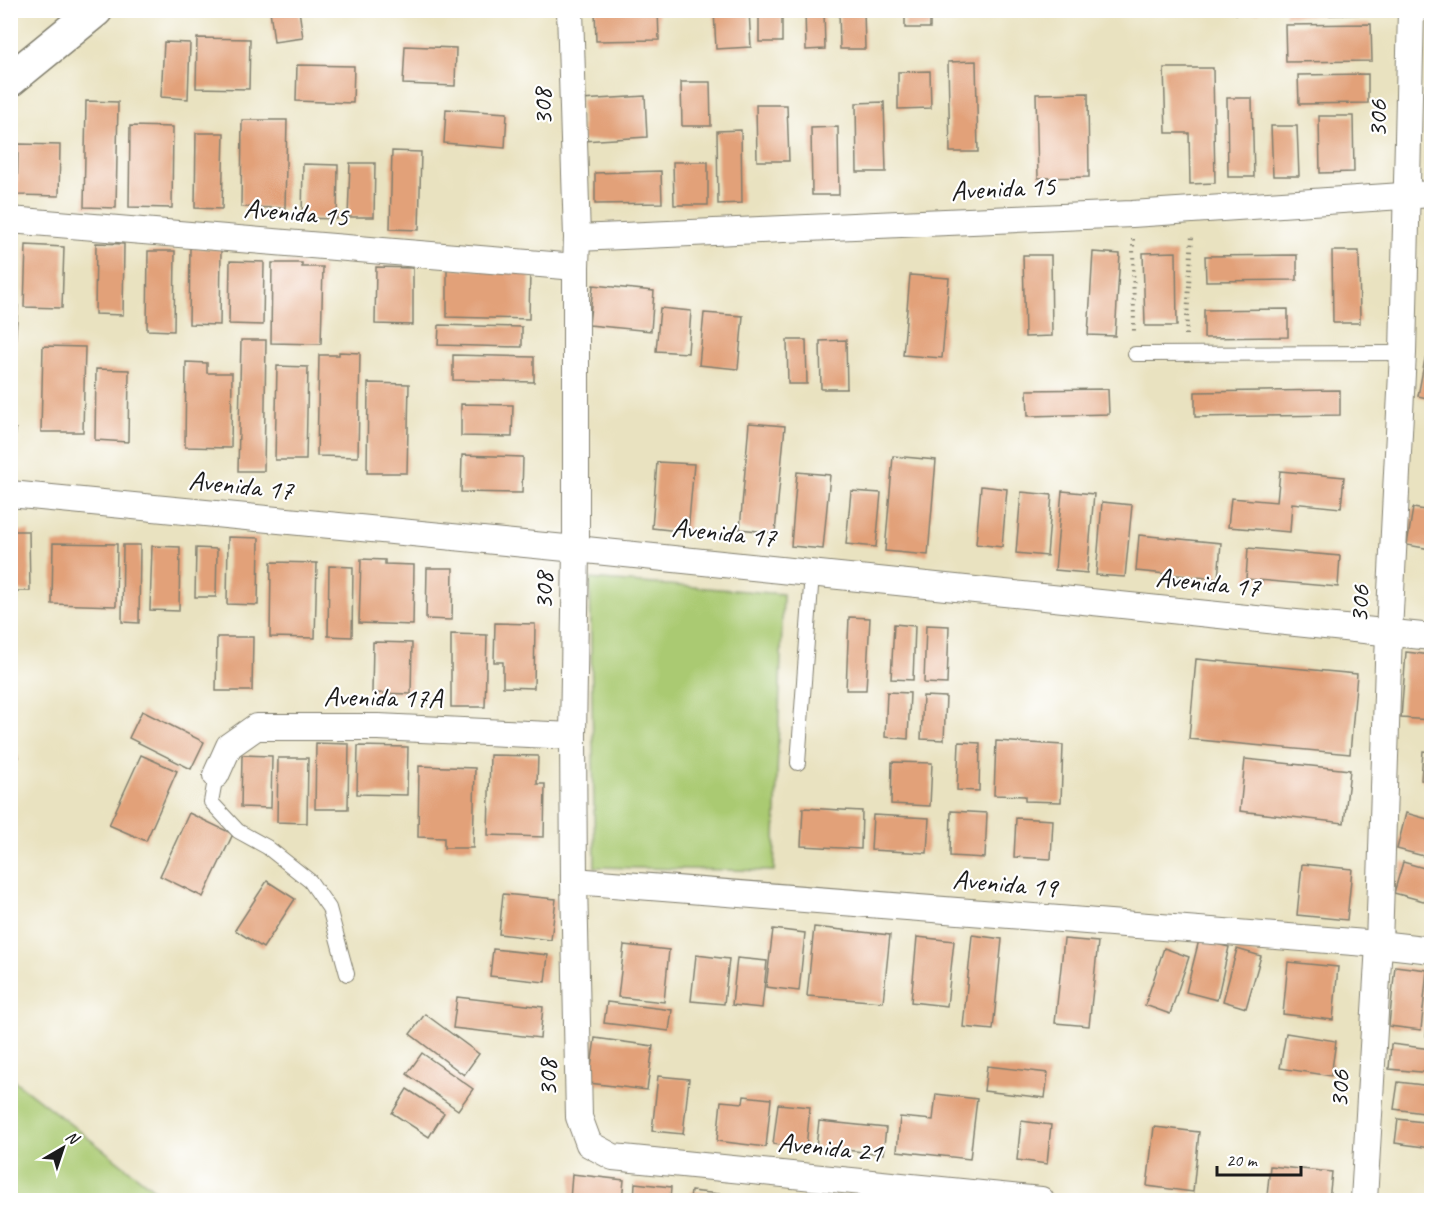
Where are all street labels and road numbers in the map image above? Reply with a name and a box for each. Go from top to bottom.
street label: 308 [524,85,560,127]
street label: 306 [1359,98,1395,138]
street label: Avenida 15 [950,168,1058,208]
street label: Avenida 15 [242,190,351,234]
street label: Avenida 17 [187,462,296,508]
street label: Avenida 17 [670,509,779,555]
street label: Avenida 17 [1154,559,1263,605]
street label: 308 [525,569,561,610]
street label: 306 [1341,583,1378,624]
street label: Avenida 17A [323,678,445,716]
street label: Avenida 19 [951,861,1061,905]
street label: 308 [529,1056,565,1097]
street label: 306 [1321,1068,1358,1109]
street label: Avenida 21 [776,1124,885,1170]

